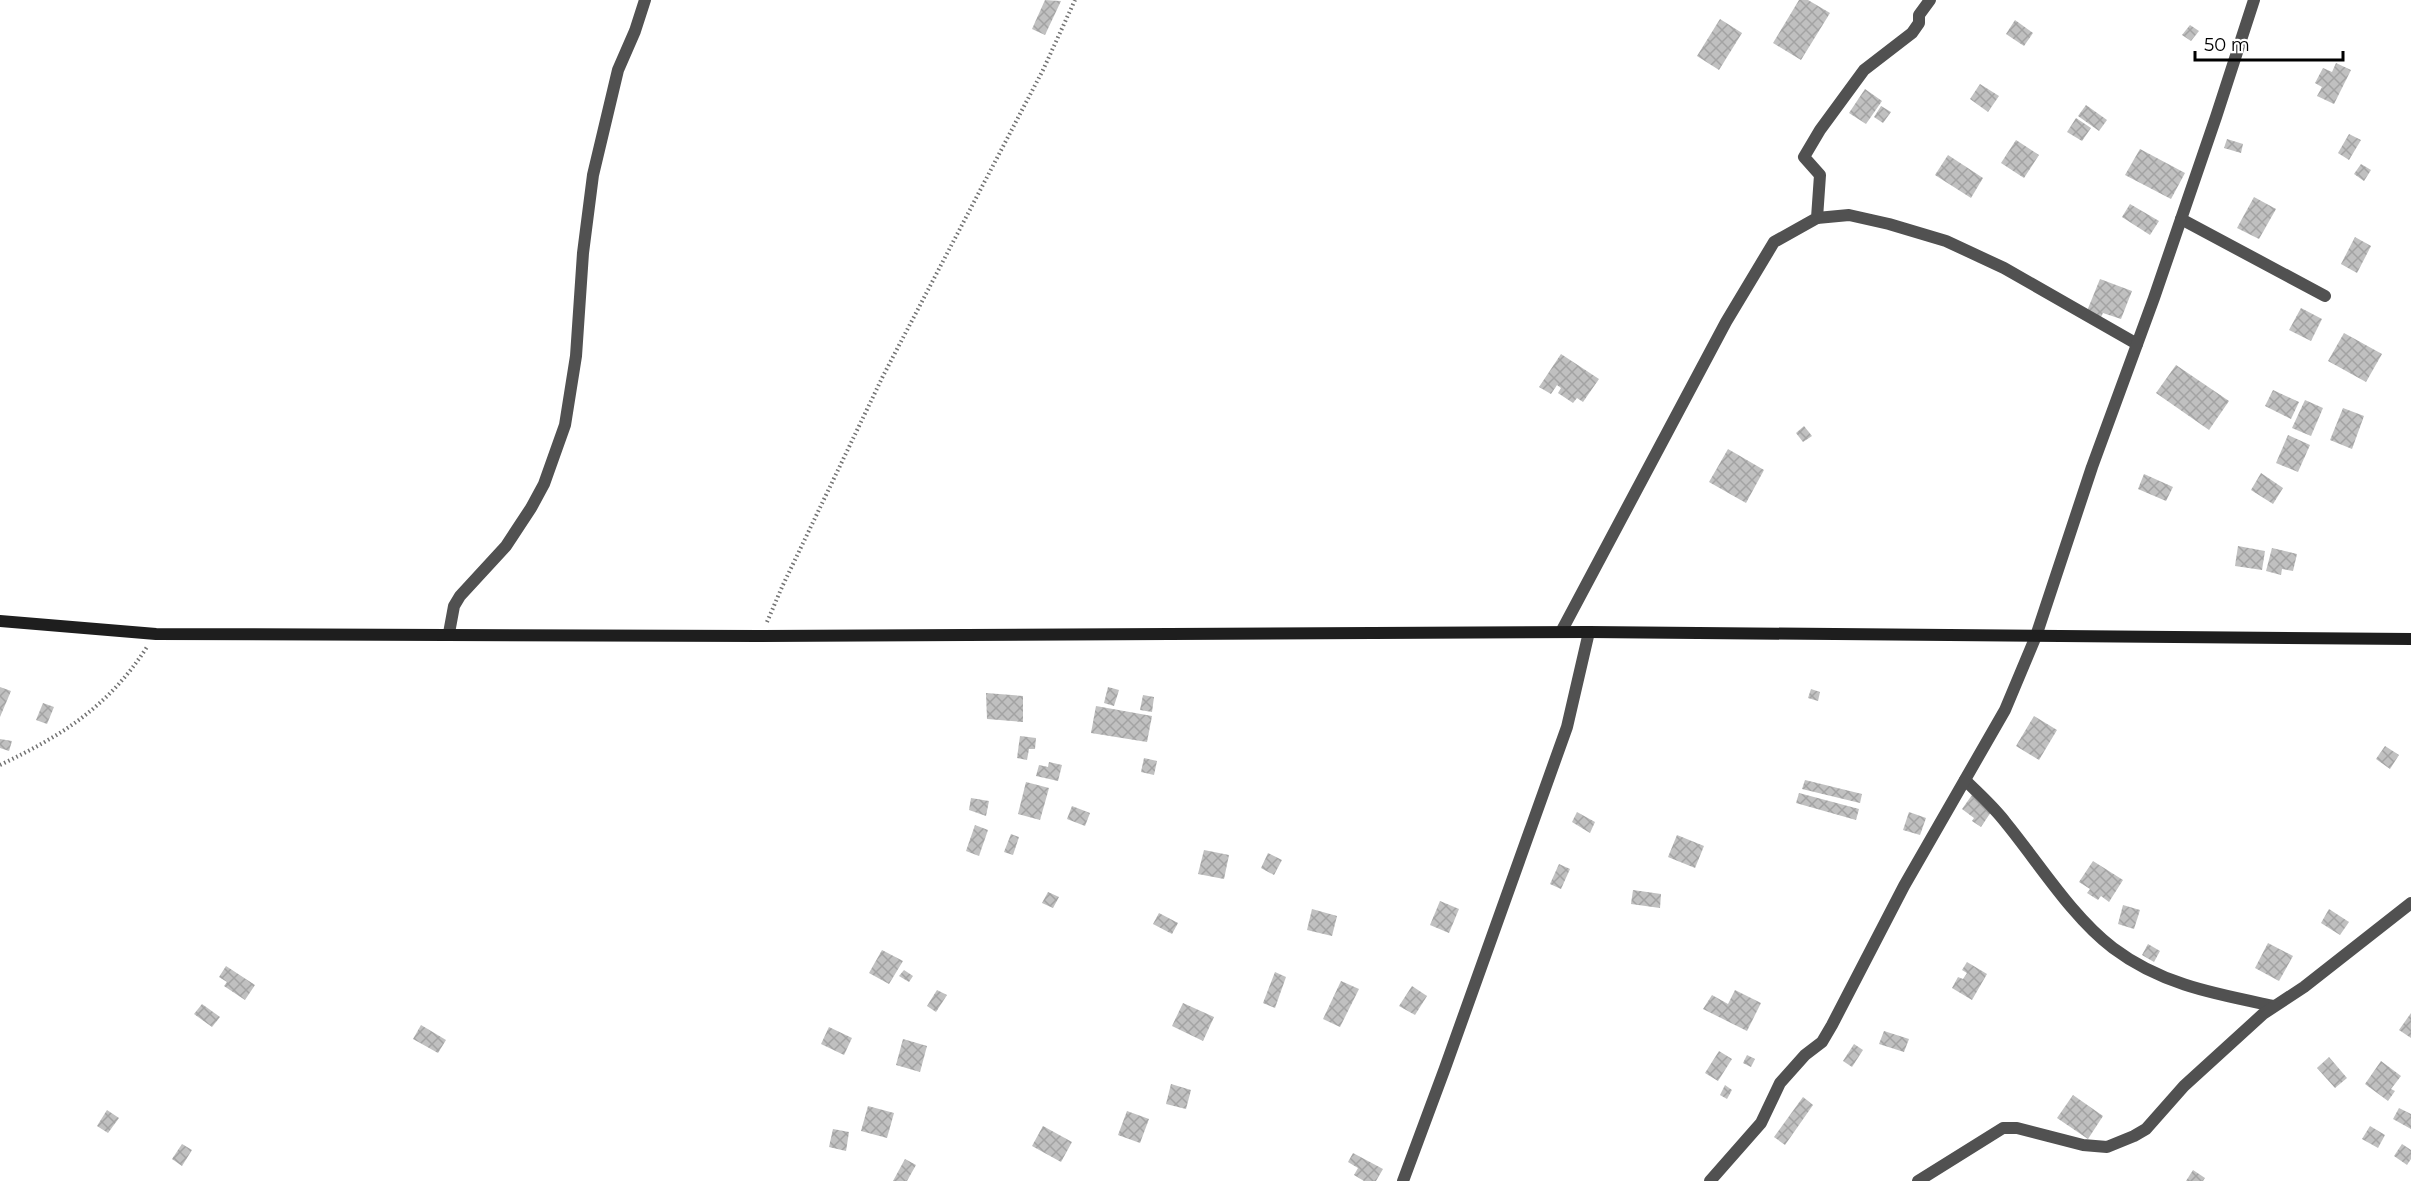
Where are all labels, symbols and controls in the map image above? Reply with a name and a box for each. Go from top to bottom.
scale bar [2195,24,2344,62]
text: 50 m [2204,34,2250,56]

